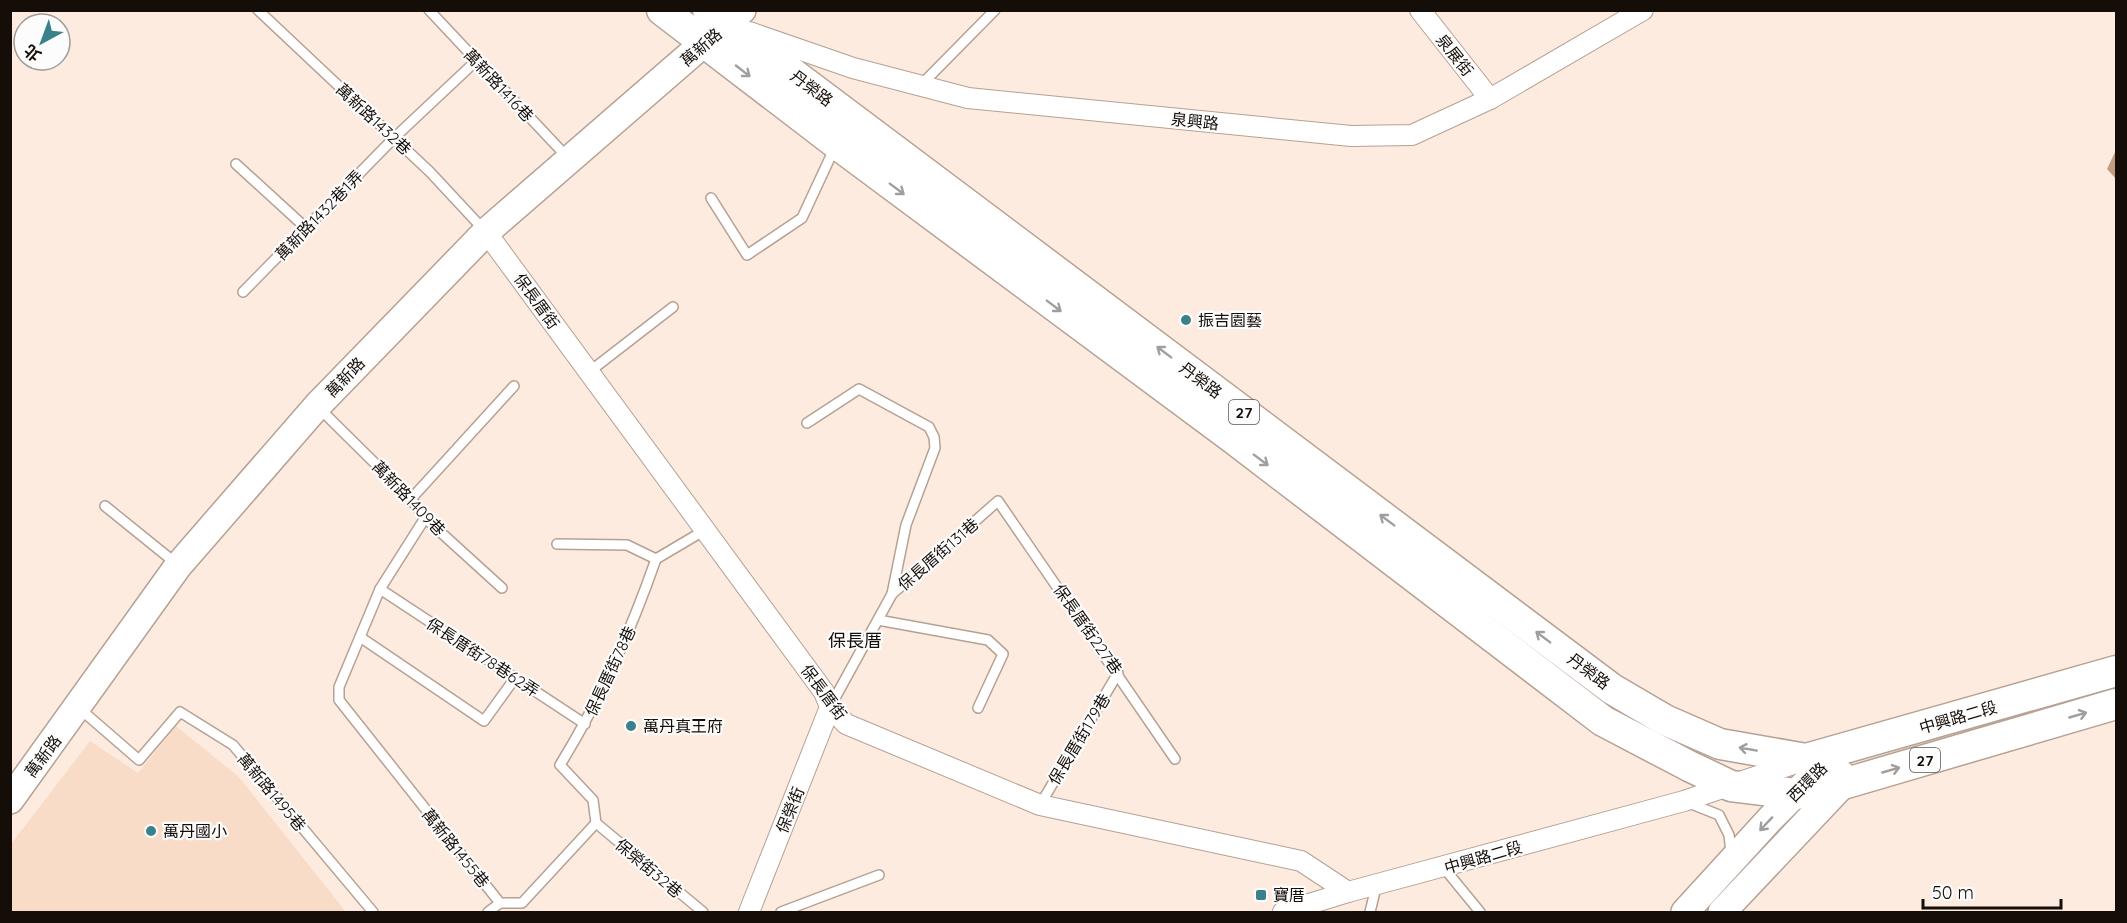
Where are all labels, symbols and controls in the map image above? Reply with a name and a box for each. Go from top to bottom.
north arrow [12,12,72,72]
street label: 萬新路 [676,24,726,70]
street label: 泉展街 [1432,30,1478,80]
text: 北 [20,41,45,66]
street label: 萬新路1416巷 [460,44,538,126]
one-way arrow [734,64,750,77]
street label: 丹榮路 [787,66,837,110]
street label: 萬新路1432巷 [332,79,416,159]
street label: 泉興路 [1170,109,1220,133]
street label: 萬新路1432巷1弄 [271,166,367,264]
one-way arrow [889,183,905,196]
street label: 保長厝街 [510,269,564,333]
one-way arrow [1045,299,1061,312]
place label: 振吉園藝 [1198,310,1262,330]
marker: 振吉園藝 [1179,313,1193,327]
one-way arrow [1156,346,1172,359]
street label: 萬新路 [321,353,369,401]
street label: 丹榮路 [1176,358,1226,402]
road number: 27 [1229,400,1259,424]
one-way arrow [1252,453,1268,466]
street label: 萬新路1409巷 [368,456,450,540]
one-way arrow [1380,513,1396,526]
street label: 保長厝街131巷 [894,514,982,594]
street label: 保長厝街227巷 [1050,580,1126,678]
street label: 保長厝街78巷62弄 [423,613,543,701]
street label: 保長厝街78巷 [580,623,640,719]
district label: 保長厝 [828,629,882,652]
one-way arrow [1535,630,1551,643]
street label: 丹榮路 [1564,649,1614,693]
street label: 保長厝街 [797,660,851,724]
street label: 保長厝街179巷 [1044,690,1114,788]
street label: 中興路二段 [1917,696,1999,738]
one-way arrow [2068,709,2087,721]
place label: 萬丹真王府 [643,716,723,736]
marker: 萬丹真王府 [624,719,638,733]
street label: 萬新路 [21,731,65,781]
one-way arrow [1739,744,1759,755]
road number: 27 [1910,748,1940,772]
street label: 萬新路1495巷 [234,749,310,835]
street label: 西環路 [1783,758,1831,806]
one-way arrow [1881,764,1900,775]
street label: 保榮街 [772,784,808,836]
street label: 萬新路1455巷 [418,805,494,891]
one-way arrow [1758,817,1773,832]
place label: 萬丹國小 [163,821,227,841]
marker: 萬丹國小 [144,824,158,838]
street label: 保榮街32巷 [611,834,687,902]
street label: 中興路二段 [1442,836,1524,878]
scale bar [1923,872,2061,910]
text: 50 m [1932,881,1974,904]
place label: 寶厝 [1273,885,1305,905]
marker: 寶厝 [1254,888,1268,902]

